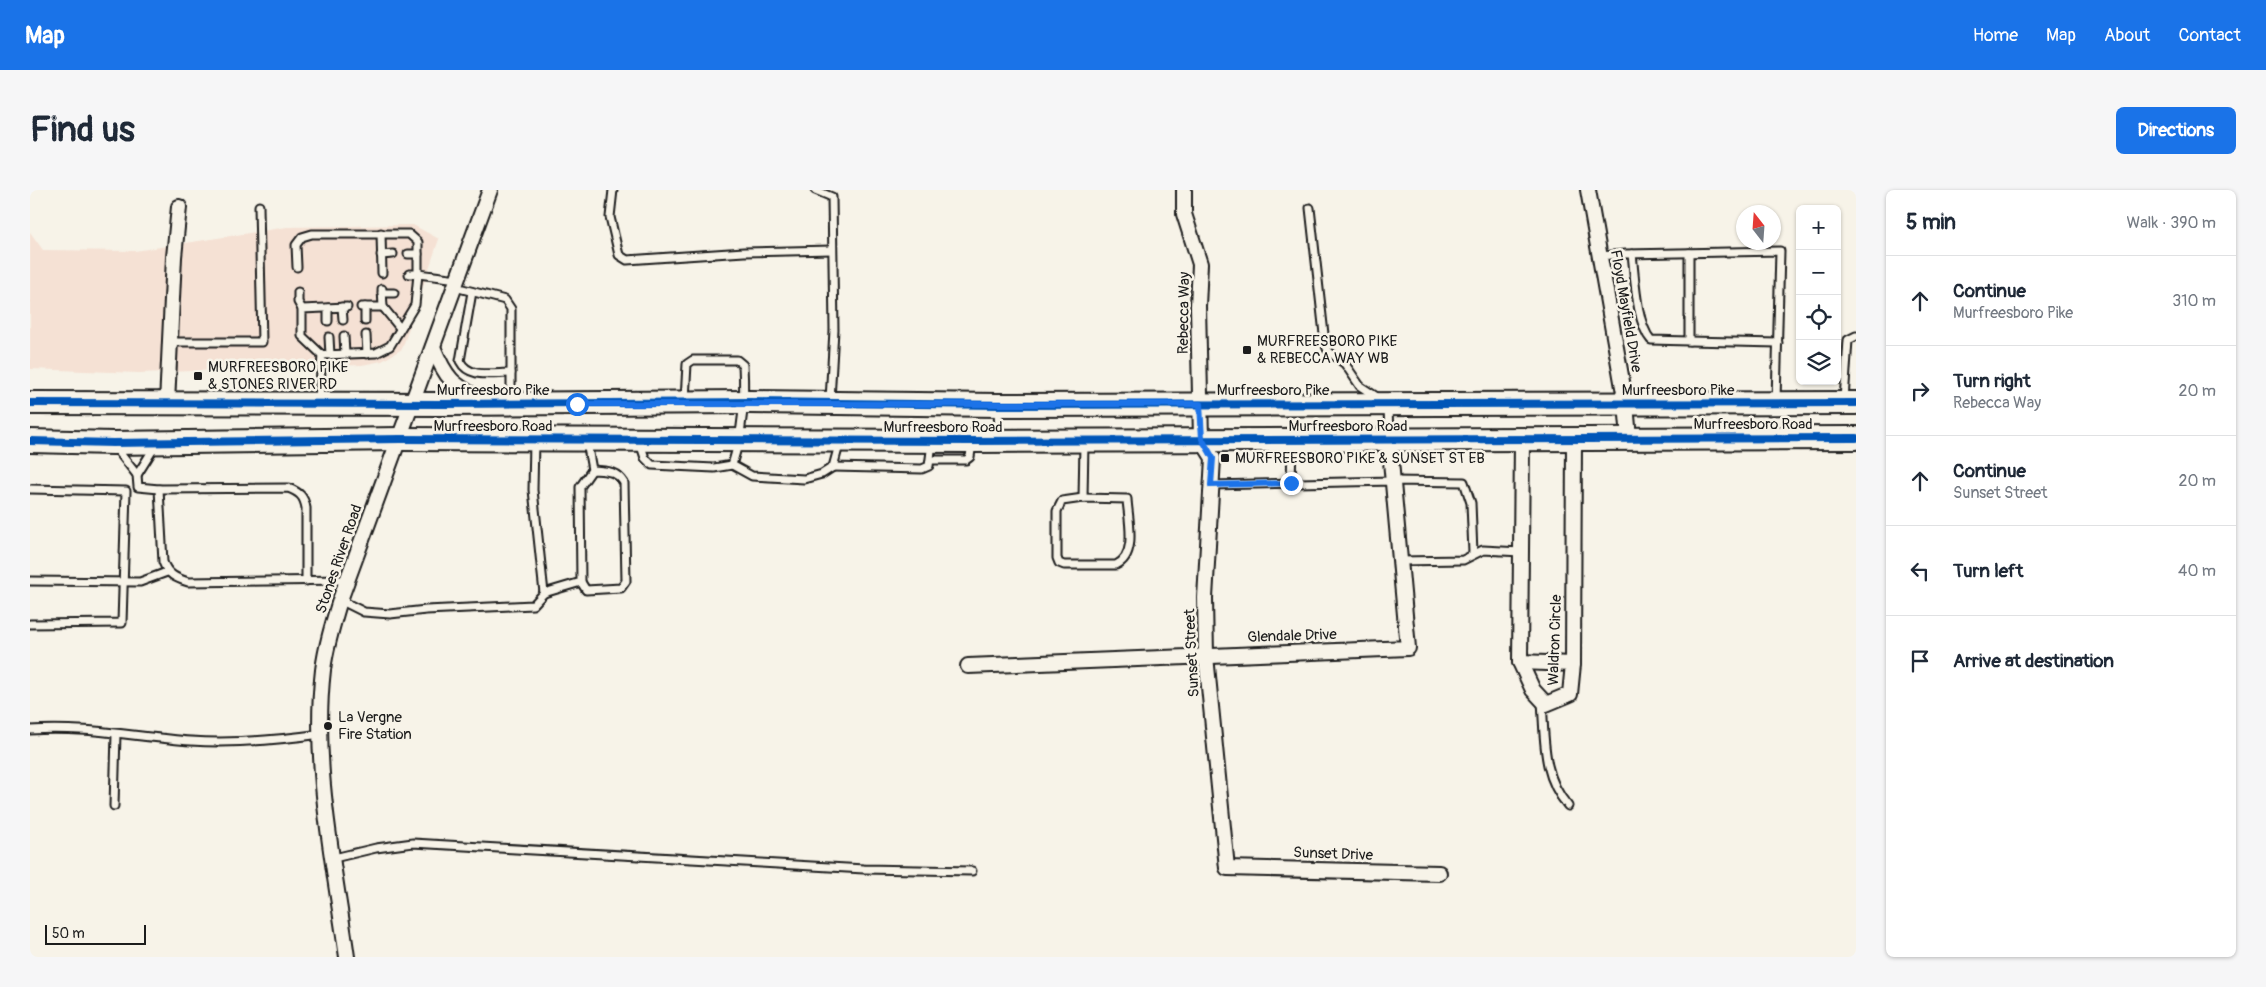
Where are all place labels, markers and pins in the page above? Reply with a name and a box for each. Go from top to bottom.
place label: MURFREESBORO PIKE & REBECCA WAY WB [1257,332,1398,368]
marker: MURFREESBORO PIKE & REBECCA WAY WB [1241,344,1253,356]
place label: MURFREESBORO PIKE & STONES RIVER RD [208,358,349,394]
marker: MURFREESBORO PIKE & STONES RIVER RD [192,370,204,382]
place label: MURFREESBORO PIKE & SUNSET ST EB [1235,449,1485,468]
marker: MURFREESBORO PIKE & SUNSET ST EB [1219,452,1231,464]
place label: La Vergne Fire Station [338,708,412,744]
marker: La Vergne Fire Station [322,720,334,732]

